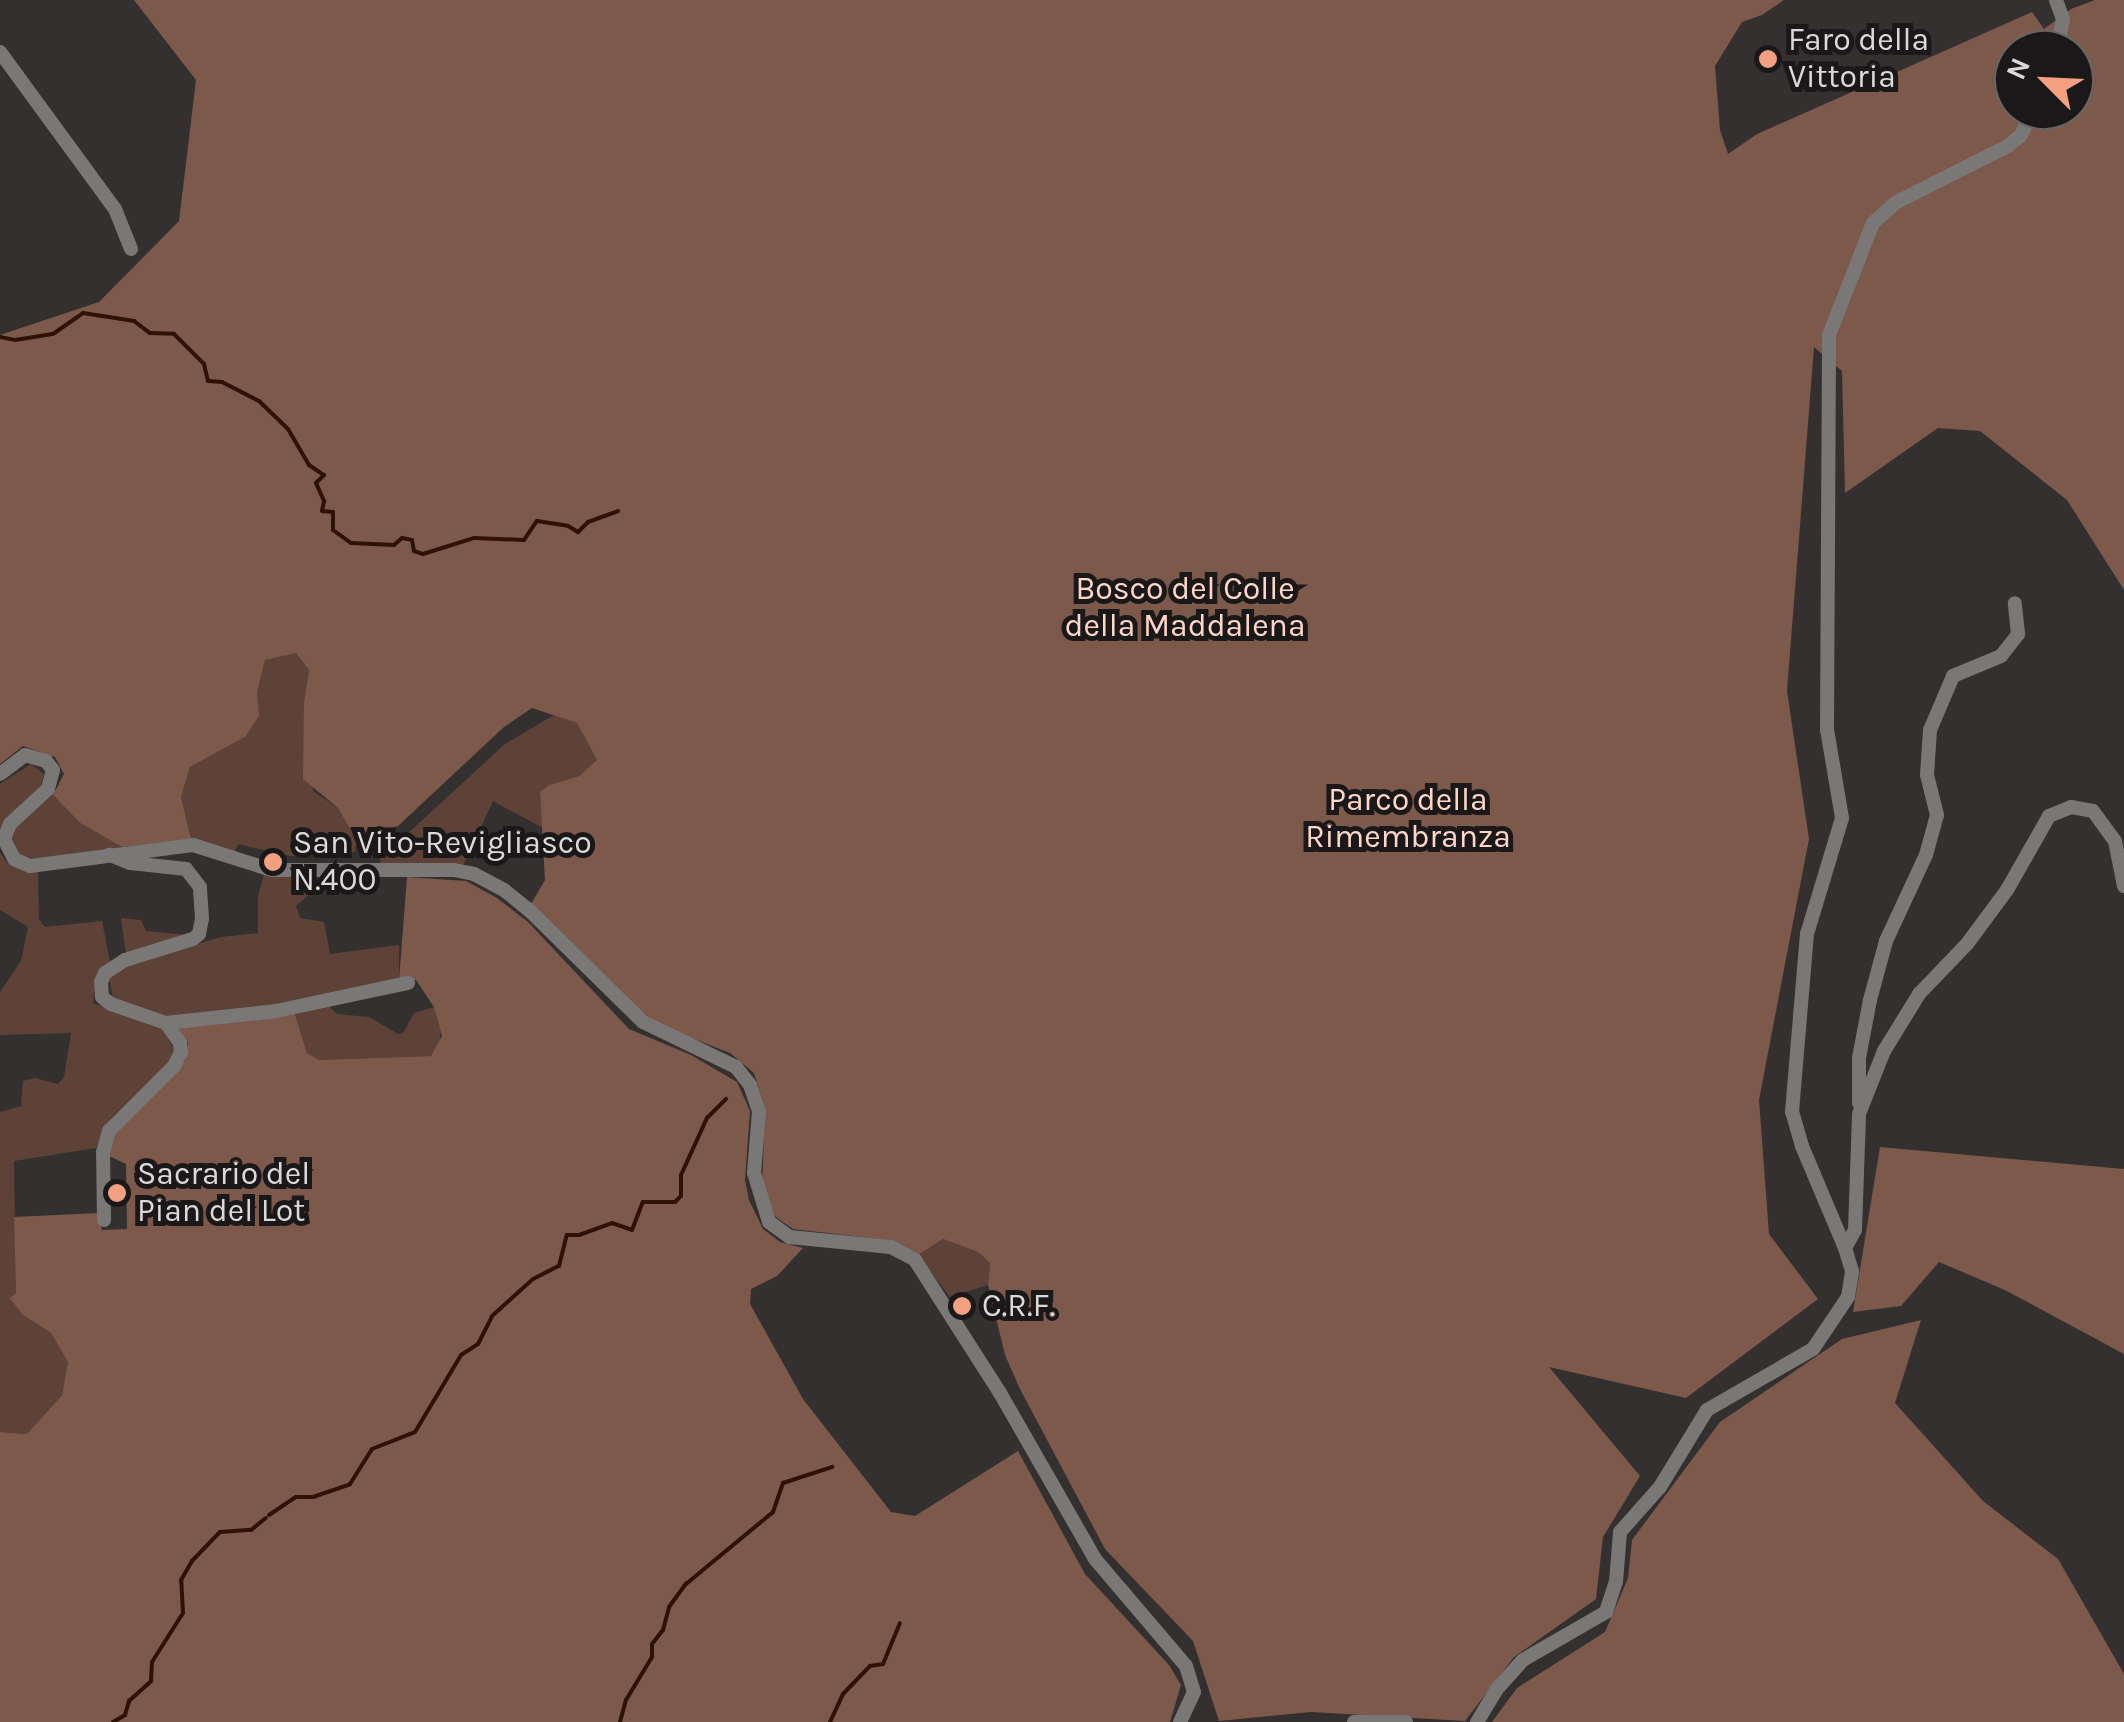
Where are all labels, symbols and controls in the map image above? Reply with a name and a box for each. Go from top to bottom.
place label: Faro della Vittoria [1788,22,1929,97]
north arrow [1994,30,2094,130]
marker: Faro della Vittoria [1757,48,1779,70]
text: N [1999,53,2037,84]
park label: Bosco del Colle della Maddalena [1064,571,1306,646]
park label: Parco della Rimembranza [1305,782,1511,857]
place label: San Vito-Revigliasco N.400 [293,825,592,900]
marker: San Vito-Revigliasco N.400 [262,851,284,873]
place label: Sacrario del Pian del Lot [137,1156,310,1231]
marker: Sacrario del Pian del Lot [106,1182,128,1204]
place label: C.R.F. [982,1287,1055,1325]
marker: C.R.F. [951,1295,973,1317]

